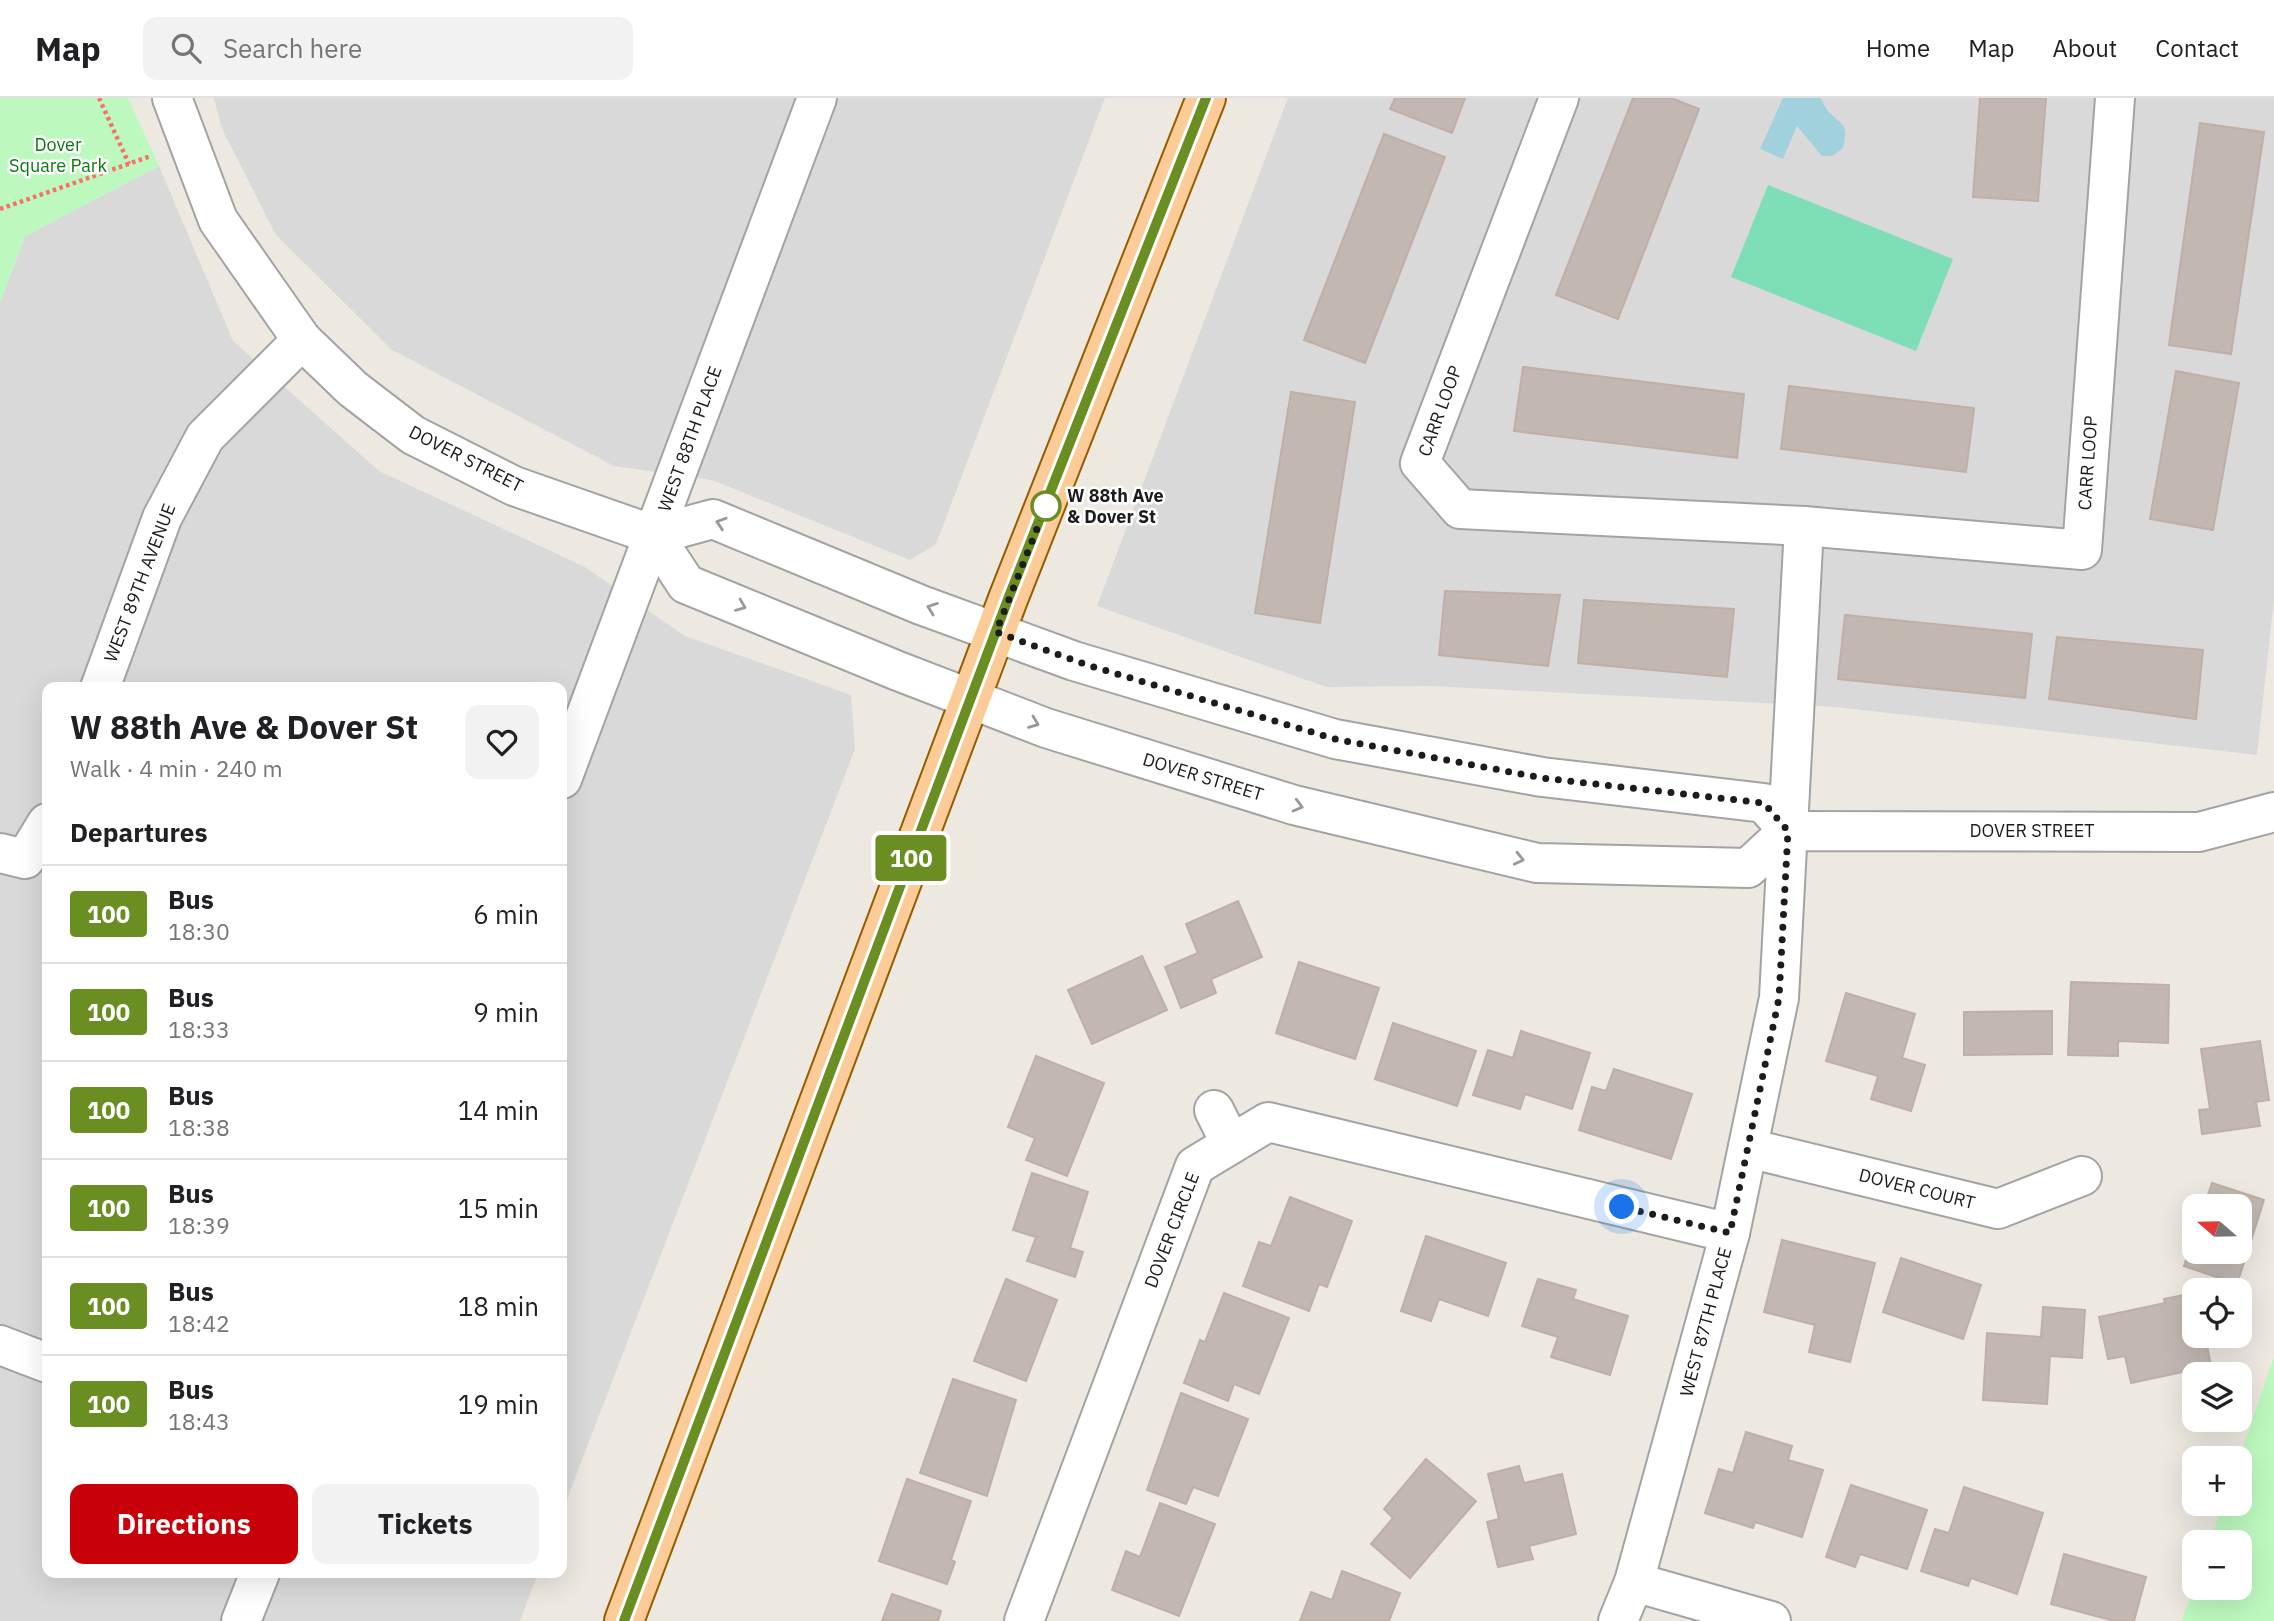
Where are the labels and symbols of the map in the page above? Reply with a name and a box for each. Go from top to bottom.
park label: Dover Square Park [9,133,107,177]
street label: CARR LOOP [1412,362,1467,459]
street label: WEST 88TH PLACE [652,363,727,515]
street label: CARR LOOP [2073,415,2102,511]
street label: DOVER STREET [405,420,527,497]
place label: W 88th Ave & Dover St [1067,484,1164,528]
marker: W 88th Ave & Dover St [1031,491,1061,521]
street label: WEST 89TH AVENUE [99,500,180,665]
one-way arrow [716,517,728,532]
one-way arrow [733,598,746,612]
one-way arrow [926,603,938,617]
one-way arrow [1027,715,1039,729]
street label: DOVER STREET [1140,747,1266,806]
one-way arrow [1292,798,1304,812]
street label: DOVER STREET [1969,819,2095,842]
line badge: 100 [871,835,951,881]
one-way arrow [1513,851,1525,865]
street label: DOVER COURT [1857,1163,1978,1214]
street label: DOVER CIRCLE [1139,1169,1204,1291]
your location [1604,1189,1639,1224]
north arrow [2182,1194,2252,1264]
street label: WEST 87TH PLACE [1675,1245,1736,1399]

